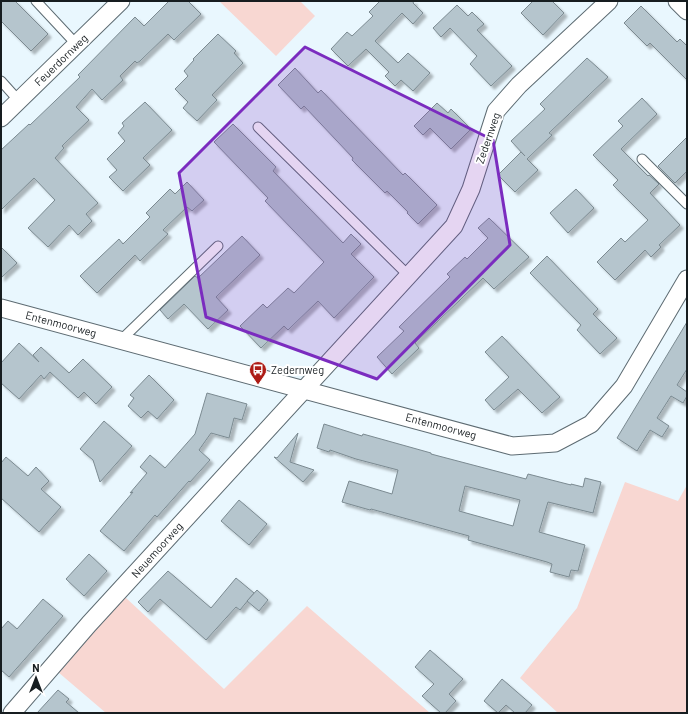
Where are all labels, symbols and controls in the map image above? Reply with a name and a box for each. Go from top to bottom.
street label: Feuerdornweg [31,31,90,88]
street label: Zedernweg [473,111,502,165]
street label: Entenmoorweg [24,308,98,339]
bus stop icon: Zedernweg [248,360,268,385]
place label: Zedernweg [271,363,324,376]
street label: Entenmoorweg [404,410,478,441]
street label: Neuemoorweg [128,519,185,580]
north arrow [16,658,56,698]
text: N [32,661,40,674]

